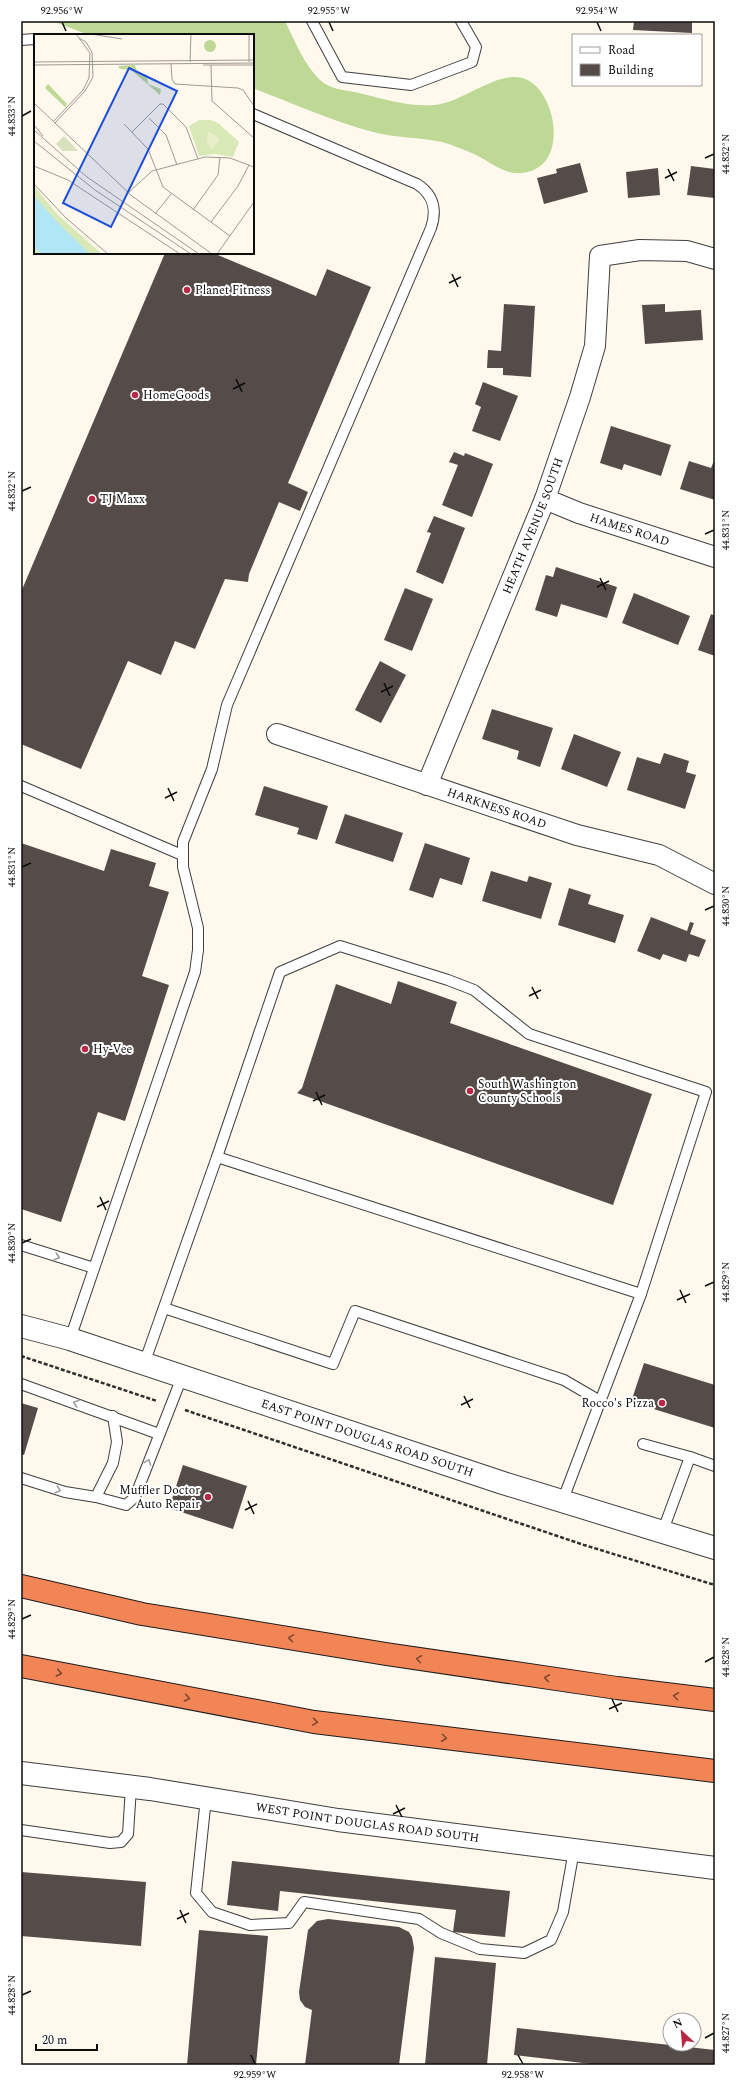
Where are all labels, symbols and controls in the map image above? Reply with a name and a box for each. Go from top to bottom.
text: 92.956°W [41,3,83,19]
text: 92.955°W [308,3,350,19]
text: 92.954°W [576,3,618,19]
inset map [34,34,254,254]
legend [572,34,702,86]
text: Road [608,41,635,60]
text: Building [608,61,654,80]
text: 44.833°N [4,96,20,136]
text: 44.832°N [718,134,734,174]
place label: Planet Fitness [195,281,271,300]
marker: Planet Fitness [182,285,192,295]
place label: HomeGoods [143,386,210,405]
marker: HomeGoods [130,390,140,400]
street label: HEATH AVENUE SOUTH [497,455,568,597]
text: 44.832°N [4,471,20,511]
place label: TJ Maxx [100,490,145,509]
marker: TJ Maxx [87,494,97,504]
street label: HAMES ROAD [587,508,672,551]
text: 44.831°N [718,510,734,550]
street label: HARKNESS ROAD [445,782,549,834]
text: 44.831°N [4,847,20,887]
text: 44.830°N [718,886,734,926]
place label: Hy-Vee [93,1040,133,1059]
marker: Hy-Vee [80,1044,90,1054]
place label: South Washington County Schools [478,1075,577,1108]
marker: South Washington County Schools [465,1086,475,1096]
text: 44.830°N [4,1223,20,1263]
one-way arrow [54,1252,61,1260]
text: 44.829°N [718,1262,734,1302]
street label: EAST POINT DOUGLAS ROAD SOUTH [259,1394,476,1482]
place label: Rocco's Pizza [582,1394,654,1413]
marker: Rocco's Pizza [657,1398,667,1408]
one-way arrow [73,1399,80,1408]
one-way arrow [144,1458,152,1465]
place label: Muffler Doctor Auto Repair [119,1481,200,1514]
one-way arrow [54,1485,61,1493]
marker: Muffler Doctor Auto Repair [203,1492,213,1502]
text: 44.829°N [4,1599,20,1639]
one-way arrow [287,1635,294,1643]
text: 44.828°N [718,1637,734,1677]
one-way arrow [416,1655,422,1664]
one-way arrow [56,1669,62,1677]
one-way arrow [544,1674,551,1683]
one-way arrow [673,1691,679,1700]
one-way arrow [184,1693,190,1702]
one-way arrow [312,1717,318,1726]
one-way arrow [441,1733,447,1742]
street label: WEST POINT DOUGLAS ROAD SOUTH [254,1797,480,1847]
text: 44.828°N [4,1975,20,2015]
north arrow [662,2012,702,2052]
text: 44.827°N [718,2013,734,2053]
text: N [670,2014,686,2033]
scale bar [36,2026,97,2052]
text: 20 m [42,2031,67,2050]
text: 92.959°W [234,2067,276,2083]
text: 92.958°W [502,2067,544,2083]

